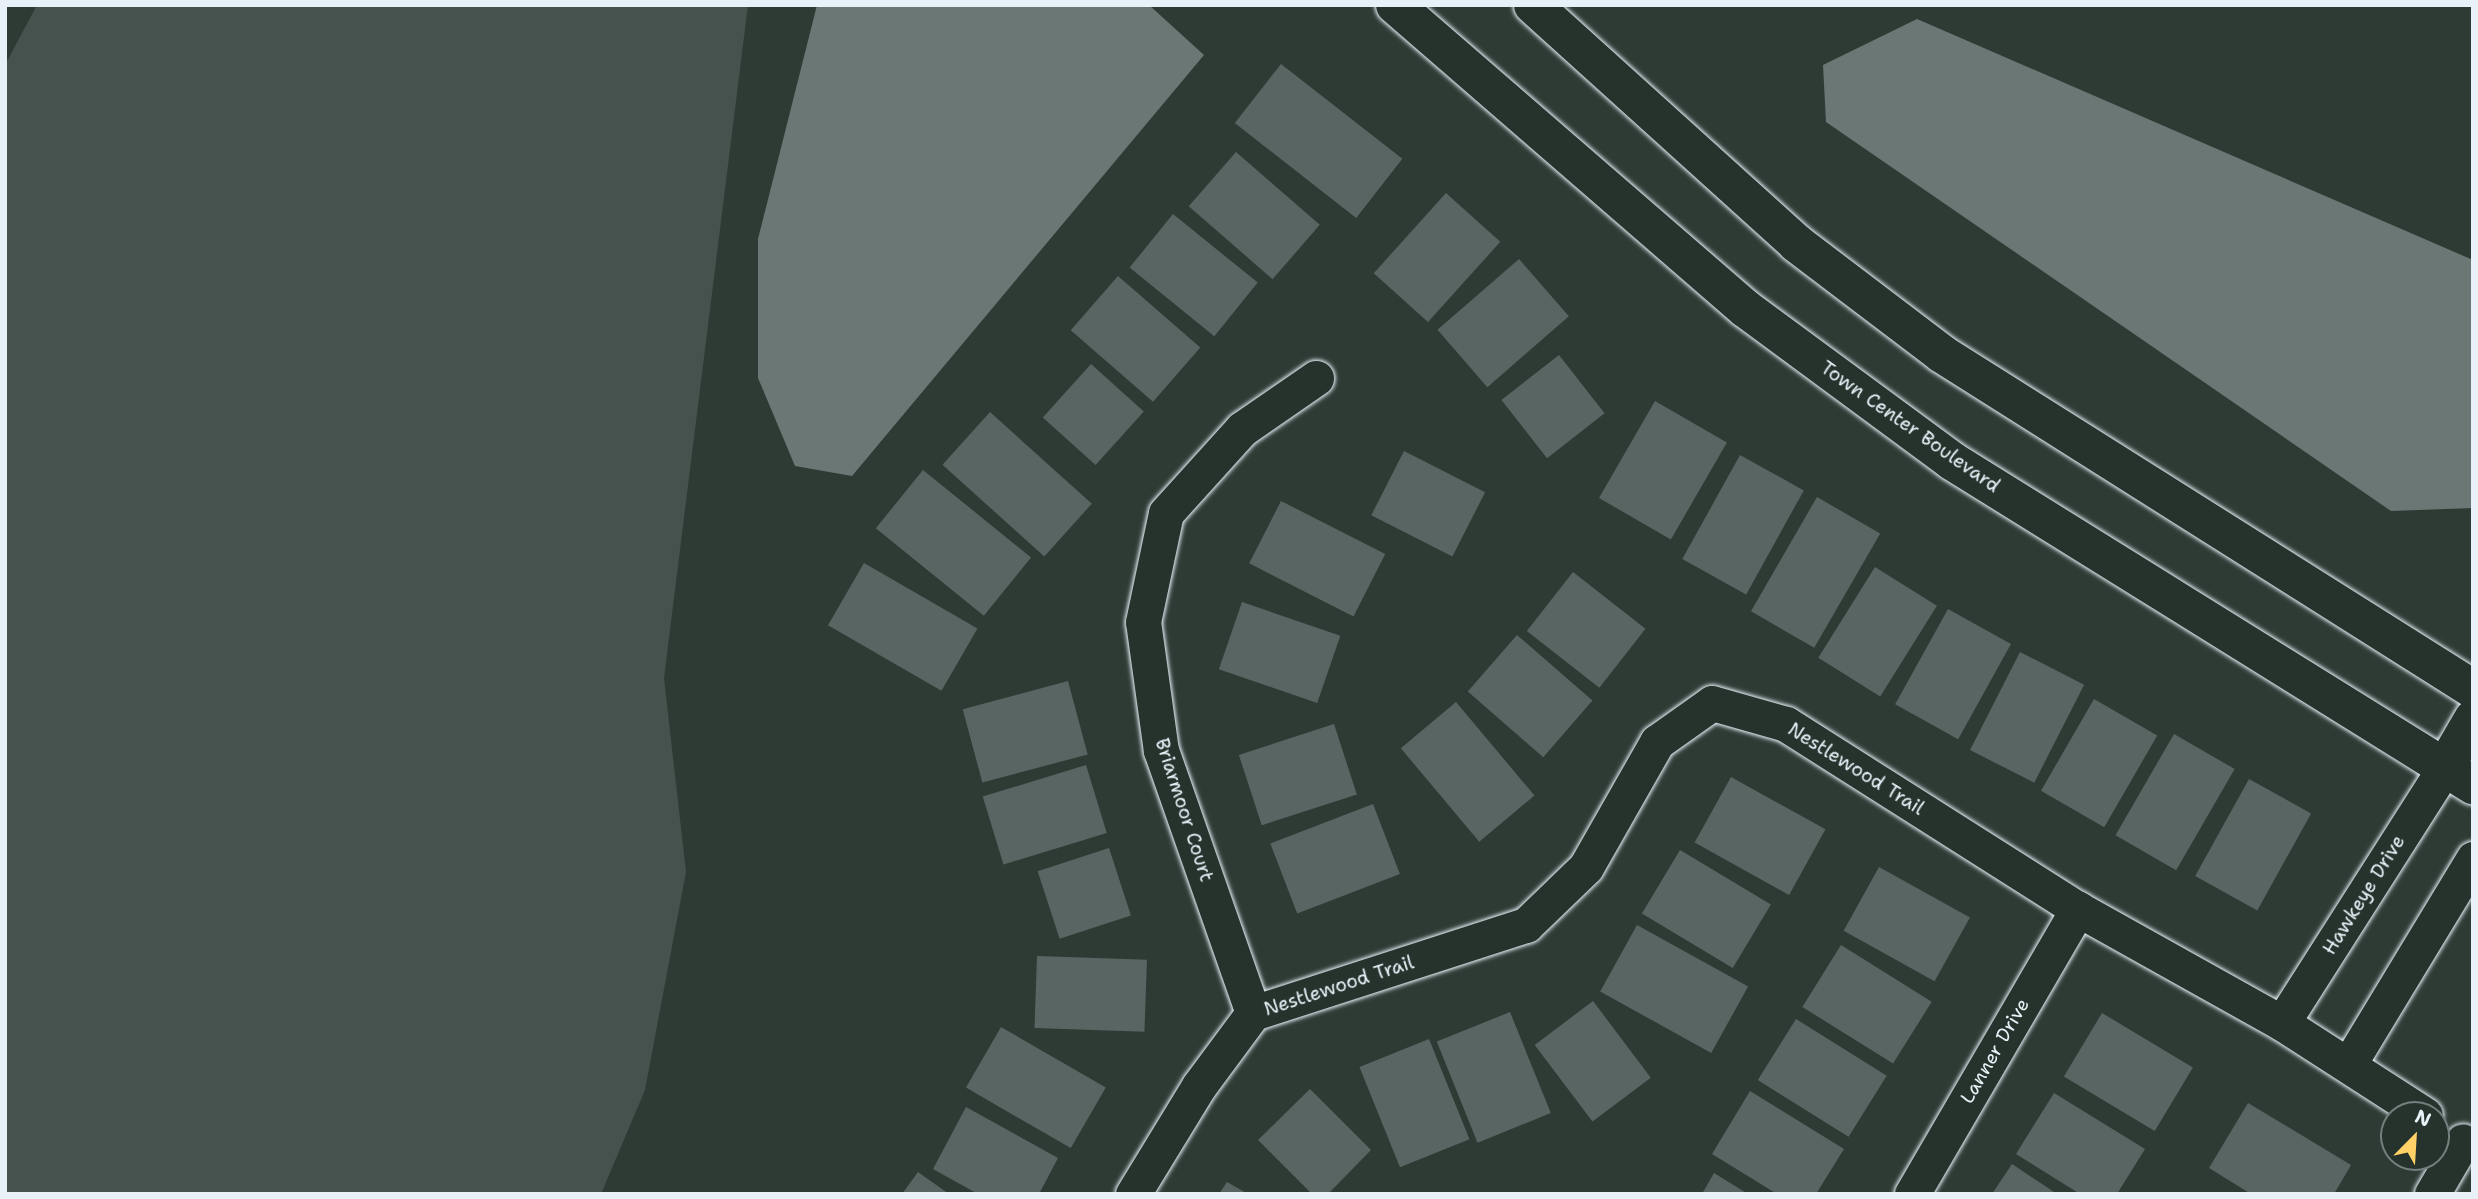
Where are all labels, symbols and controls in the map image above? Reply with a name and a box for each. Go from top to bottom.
street label: Town Center Boulevard [1816,356,2004,498]
street label: Nestlewood Trail [1784,718,1928,820]
street label: Briarmoor Court [1150,736,1218,884]
street label: Hawkeye Drive [2318,831,2410,959]
street label: Nestlewood Trail [1261,951,1417,1021]
street label: Lanner Drive [1956,994,2034,1108]
north arrow [2380,1101,2450,1171]
text: N [2411,1104,2435,1133]

